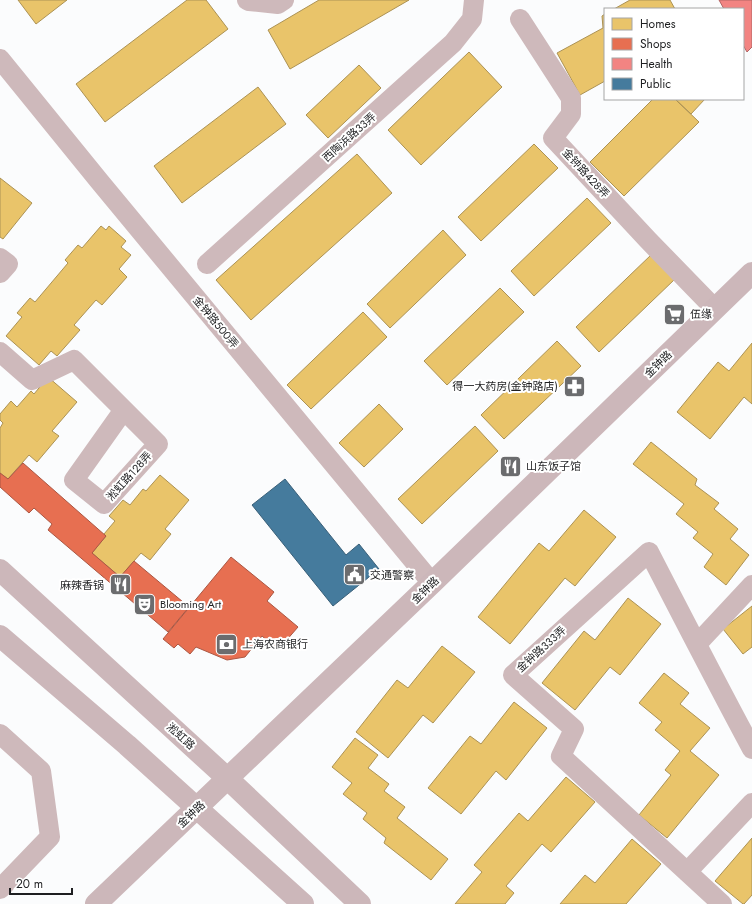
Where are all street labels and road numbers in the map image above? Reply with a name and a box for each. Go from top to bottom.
street label: 西陶浜路33弄 [319,109,379,165]
street label: 金钟路428弄 [559,145,613,201]
street label: 金钟路500弄 [189,293,243,351]
street label: 金钟路 [641,347,675,381]
street label: 淞虹路128弄 [103,448,155,504]
street label: 金钟路 [408,573,442,607]
street label: 金钟路333弄 [513,622,569,676]
street label: 淞虹路 [163,719,199,753]
street label: 金钟路 [173,797,209,831]

